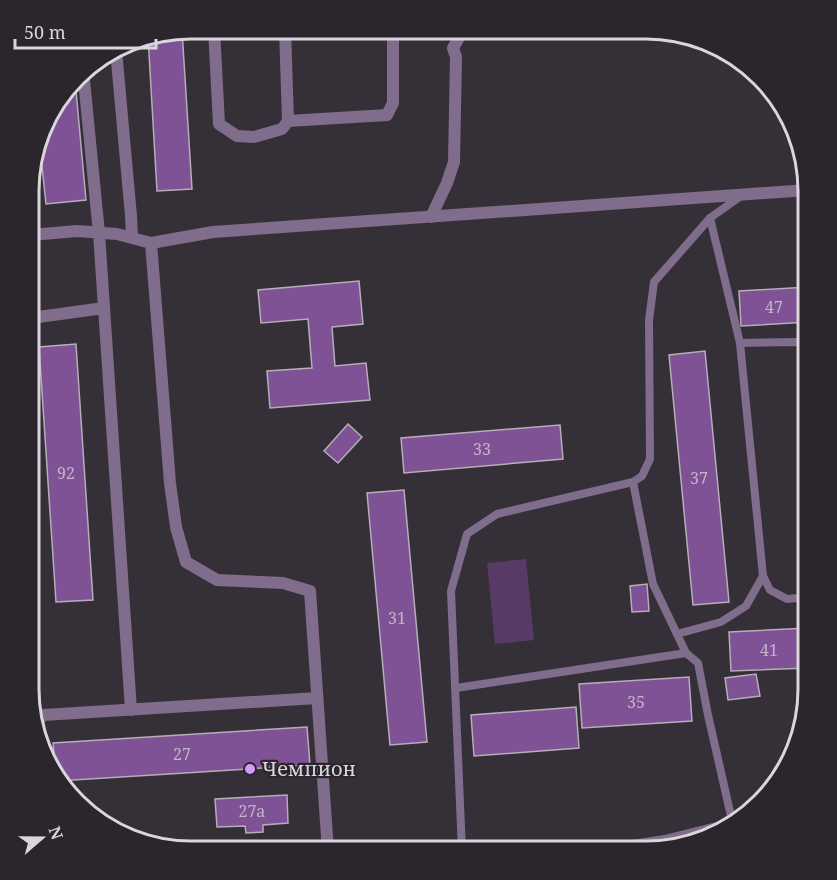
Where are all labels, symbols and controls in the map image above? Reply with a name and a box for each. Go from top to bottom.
scale bar [15,12,156,50]
text: 50 m [24,20,66,44]
house number: 47 [765,296,783,318]
house number: 33 [473,438,491,460]
house number: 92 [57,462,75,484]
house number: 37 [690,467,708,489]
house number: 31 [388,607,406,629]
house number: 41 [760,639,778,661]
house number: 35 [627,691,645,713]
house number: 27 [173,743,191,765]
place label: Чемпион [262,755,356,782]
marker: Чемпион [243,762,257,776]
house number: 27а [238,800,266,822]
north arrow [12,808,72,868]
text: N [44,823,69,843]

